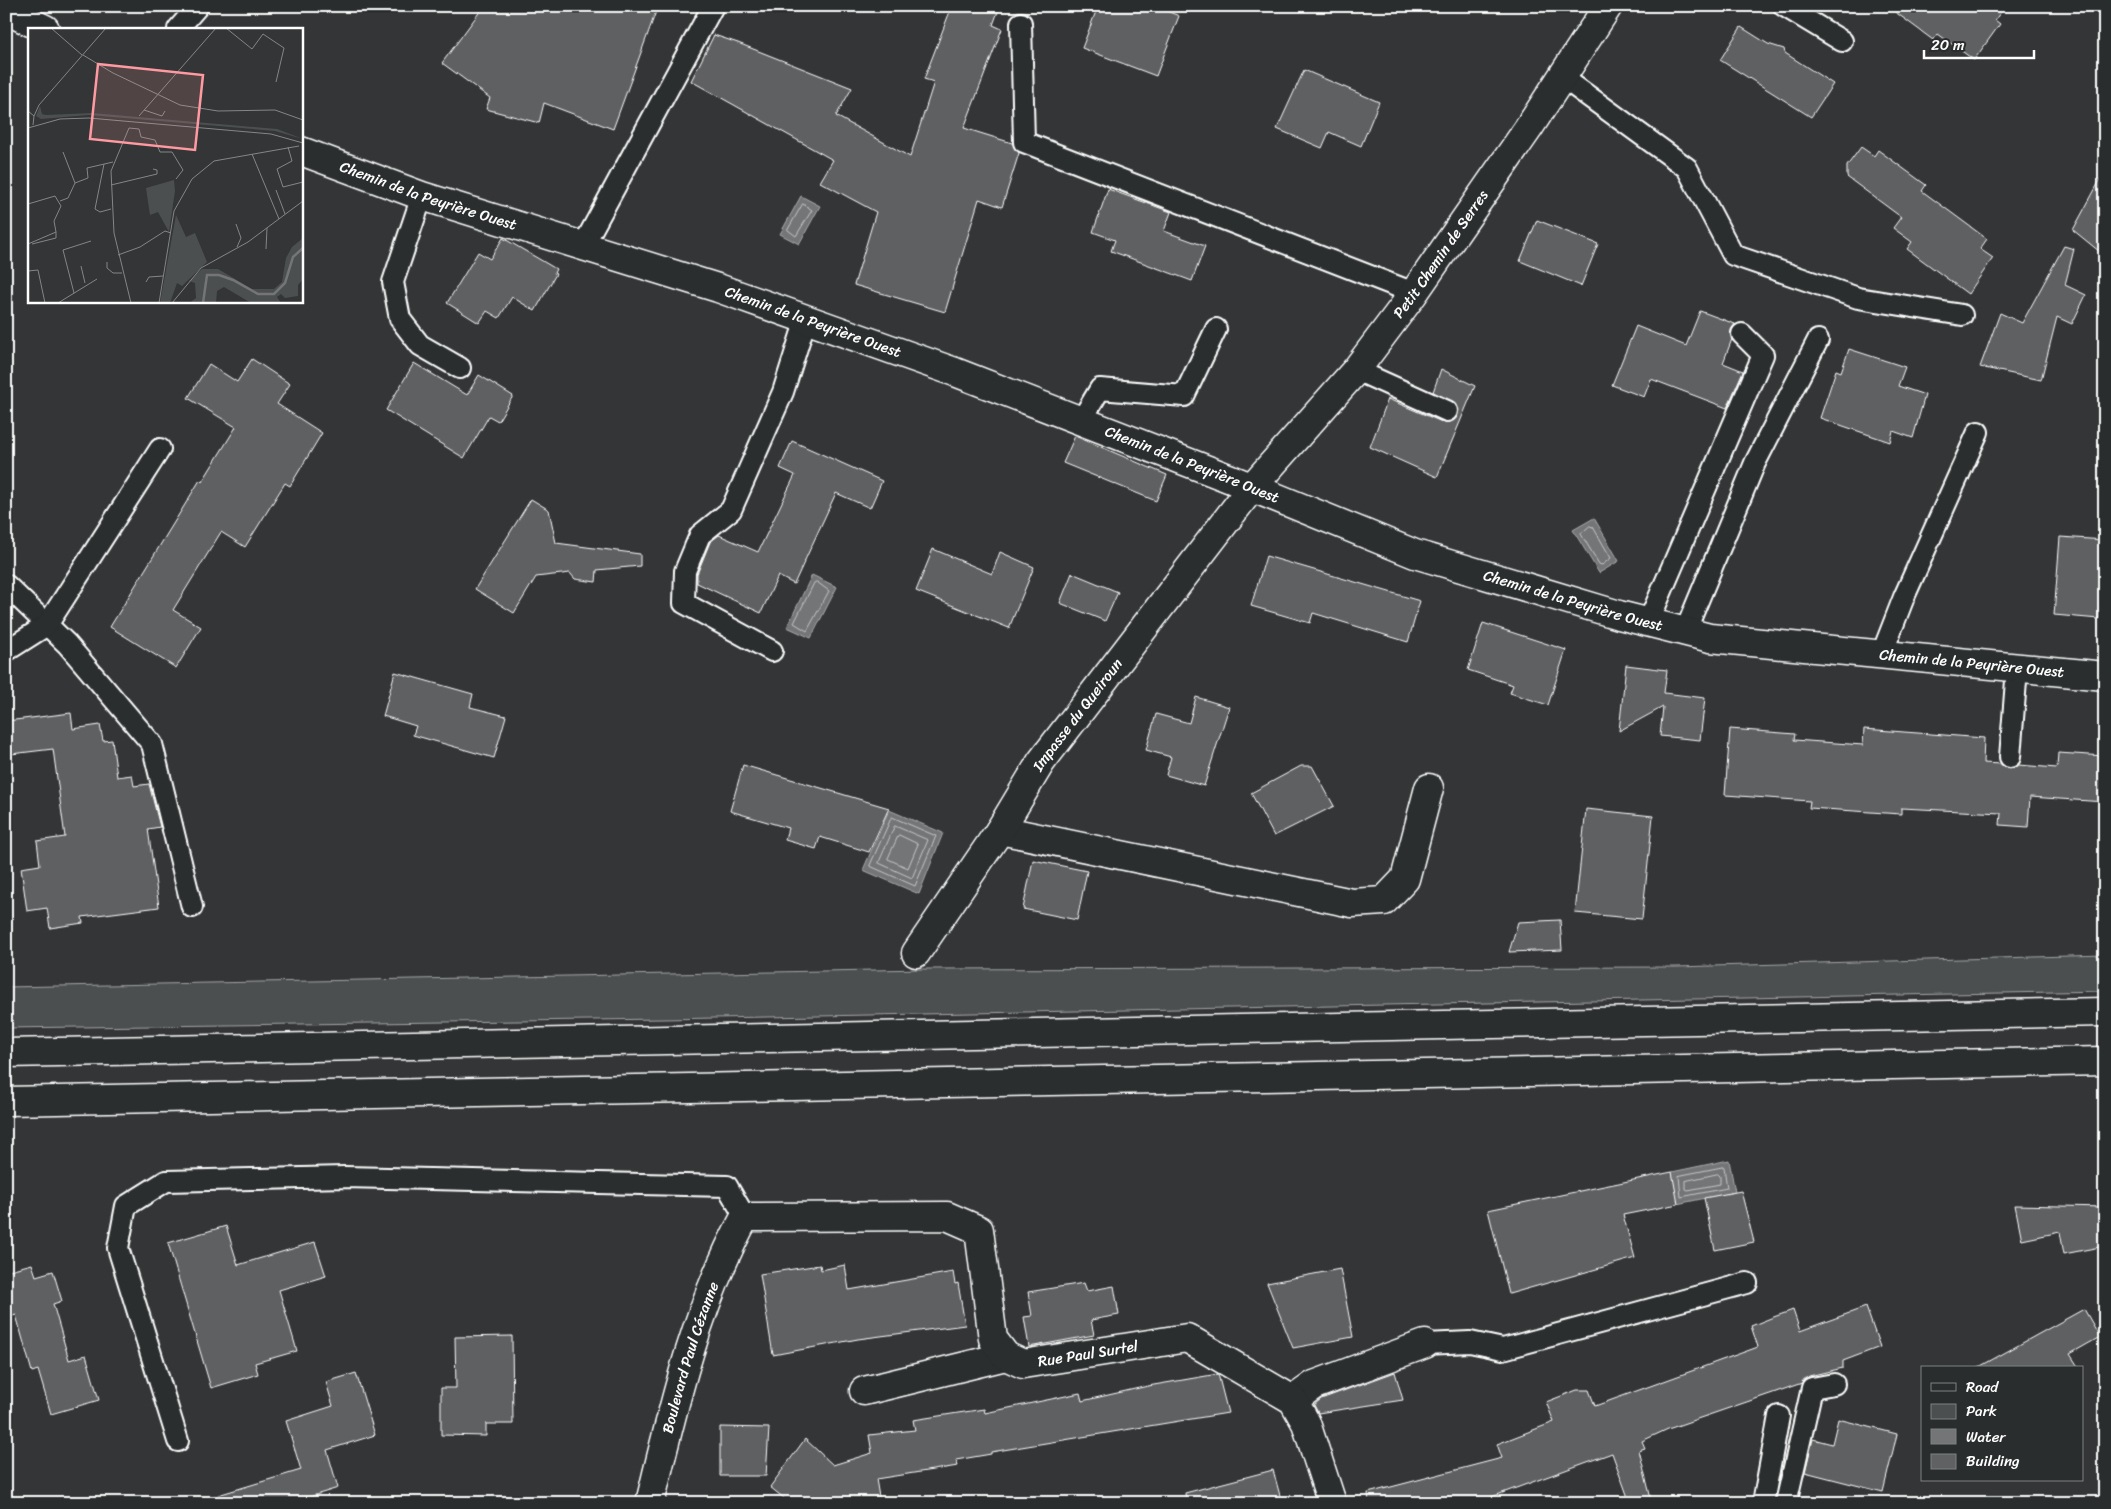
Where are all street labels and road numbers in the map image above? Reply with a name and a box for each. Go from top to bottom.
street label: Chemin de la Peyrière Ouest [336,154,520,238]
street label: Petit Chemin de Serres [1386,184,1496,324]
street label: Chemin de la Peyrière Ouest [721,278,905,365]
street label: Chemin de la Peyrière Ouest [1101,418,1284,511]
street label: Chemin de la Peyrière Ouest [1480,562,1666,639]
street label: Chemin de la Peyrière Ouest [1878,641,2066,685]
street label: Impasse du Queiroun [1025,652,1129,777]
street label: Boulevard Paul Cézanne [654,1277,726,1436]
street label: Rue Paul Surtel [1036,1333,1141,1374]

